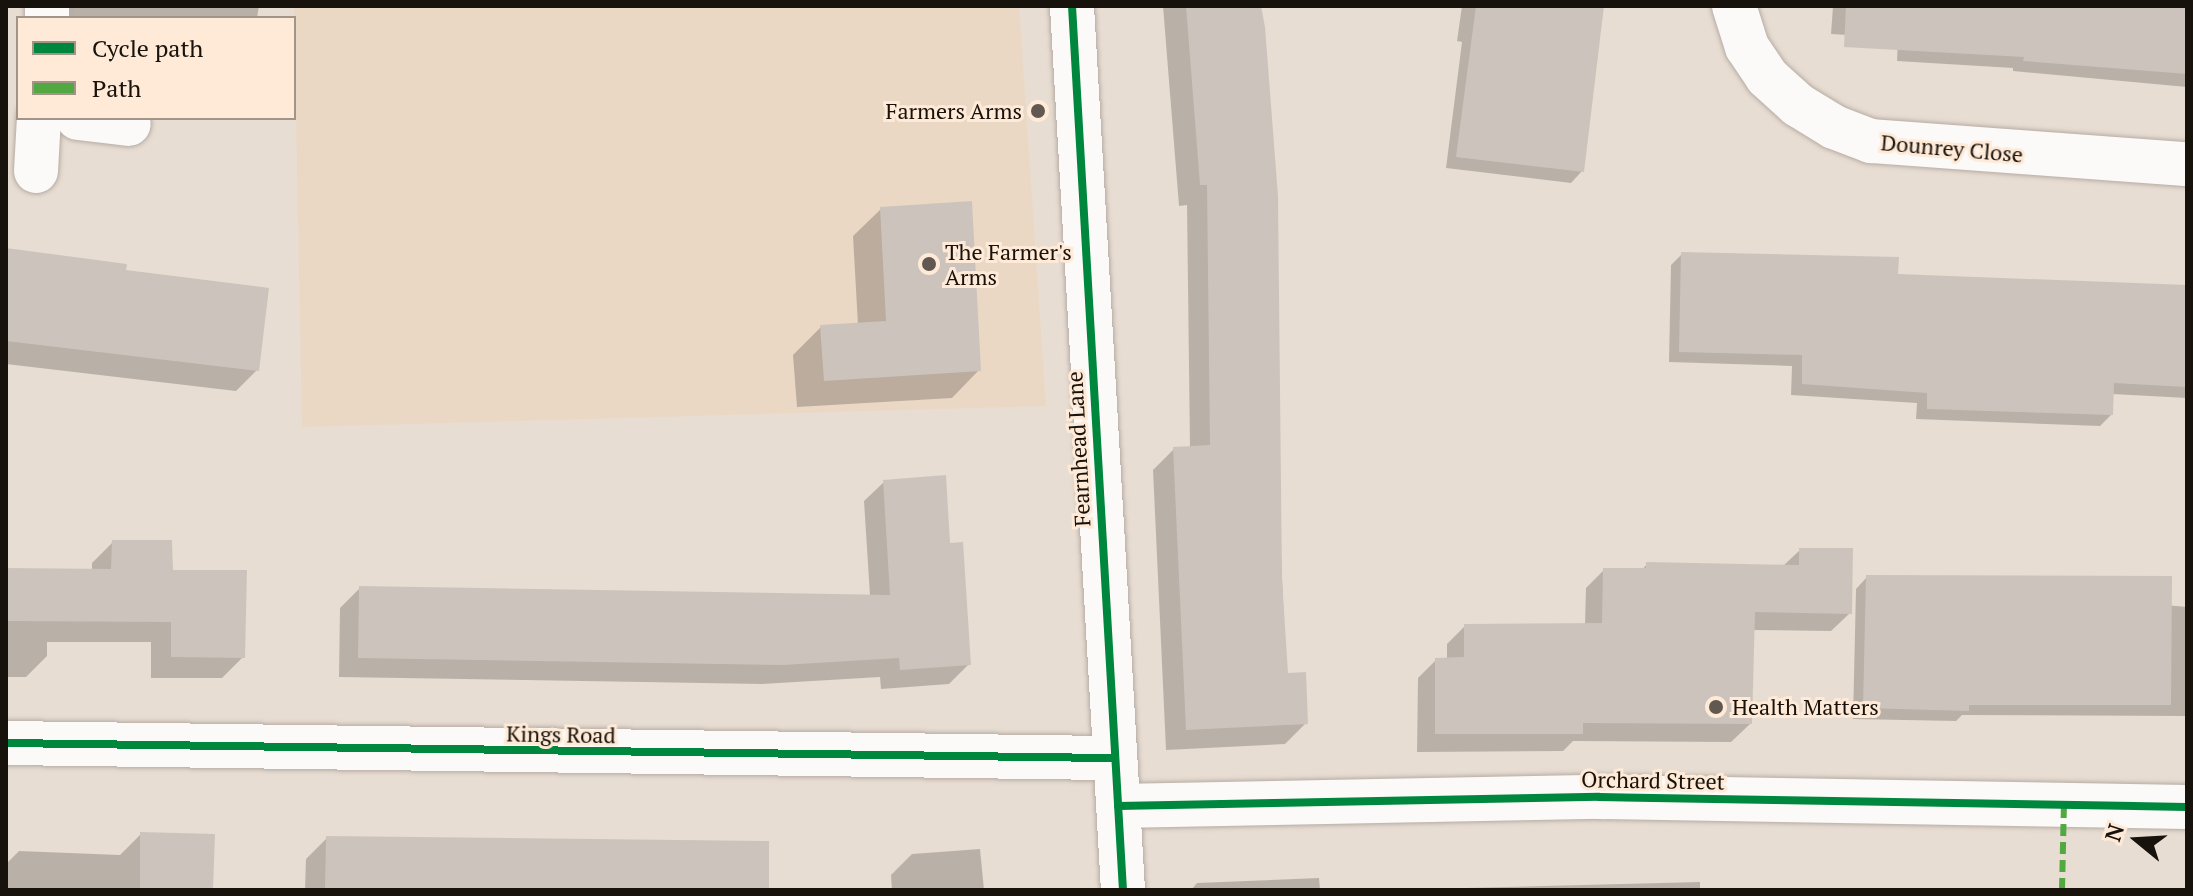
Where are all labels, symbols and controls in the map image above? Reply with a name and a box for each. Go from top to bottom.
legend [16,16,296,120]
text: Cycle path [92,32,203,64]
text: Path [92,72,141,104]
place label: Farmers Arms [885,98,1022,124]
marker: Farmers Arms [1029,102,1047,120]
street label: Dounrey Close [1880,129,2024,167]
place label: The Farmer's Arms [945,238,1072,290]
marker: The Farmer's Arms [920,255,938,273]
street label: Fearnhead Lane [1061,371,1095,527]
place label: Health Matters [1732,694,1879,720]
marker: Health Matters [1707,698,1725,716]
street label: Kings Road [506,720,616,748]
street label: Orchard Street [1581,766,1725,794]
north arrow [2097,800,2177,880]
text: N [2097,820,2130,845]

